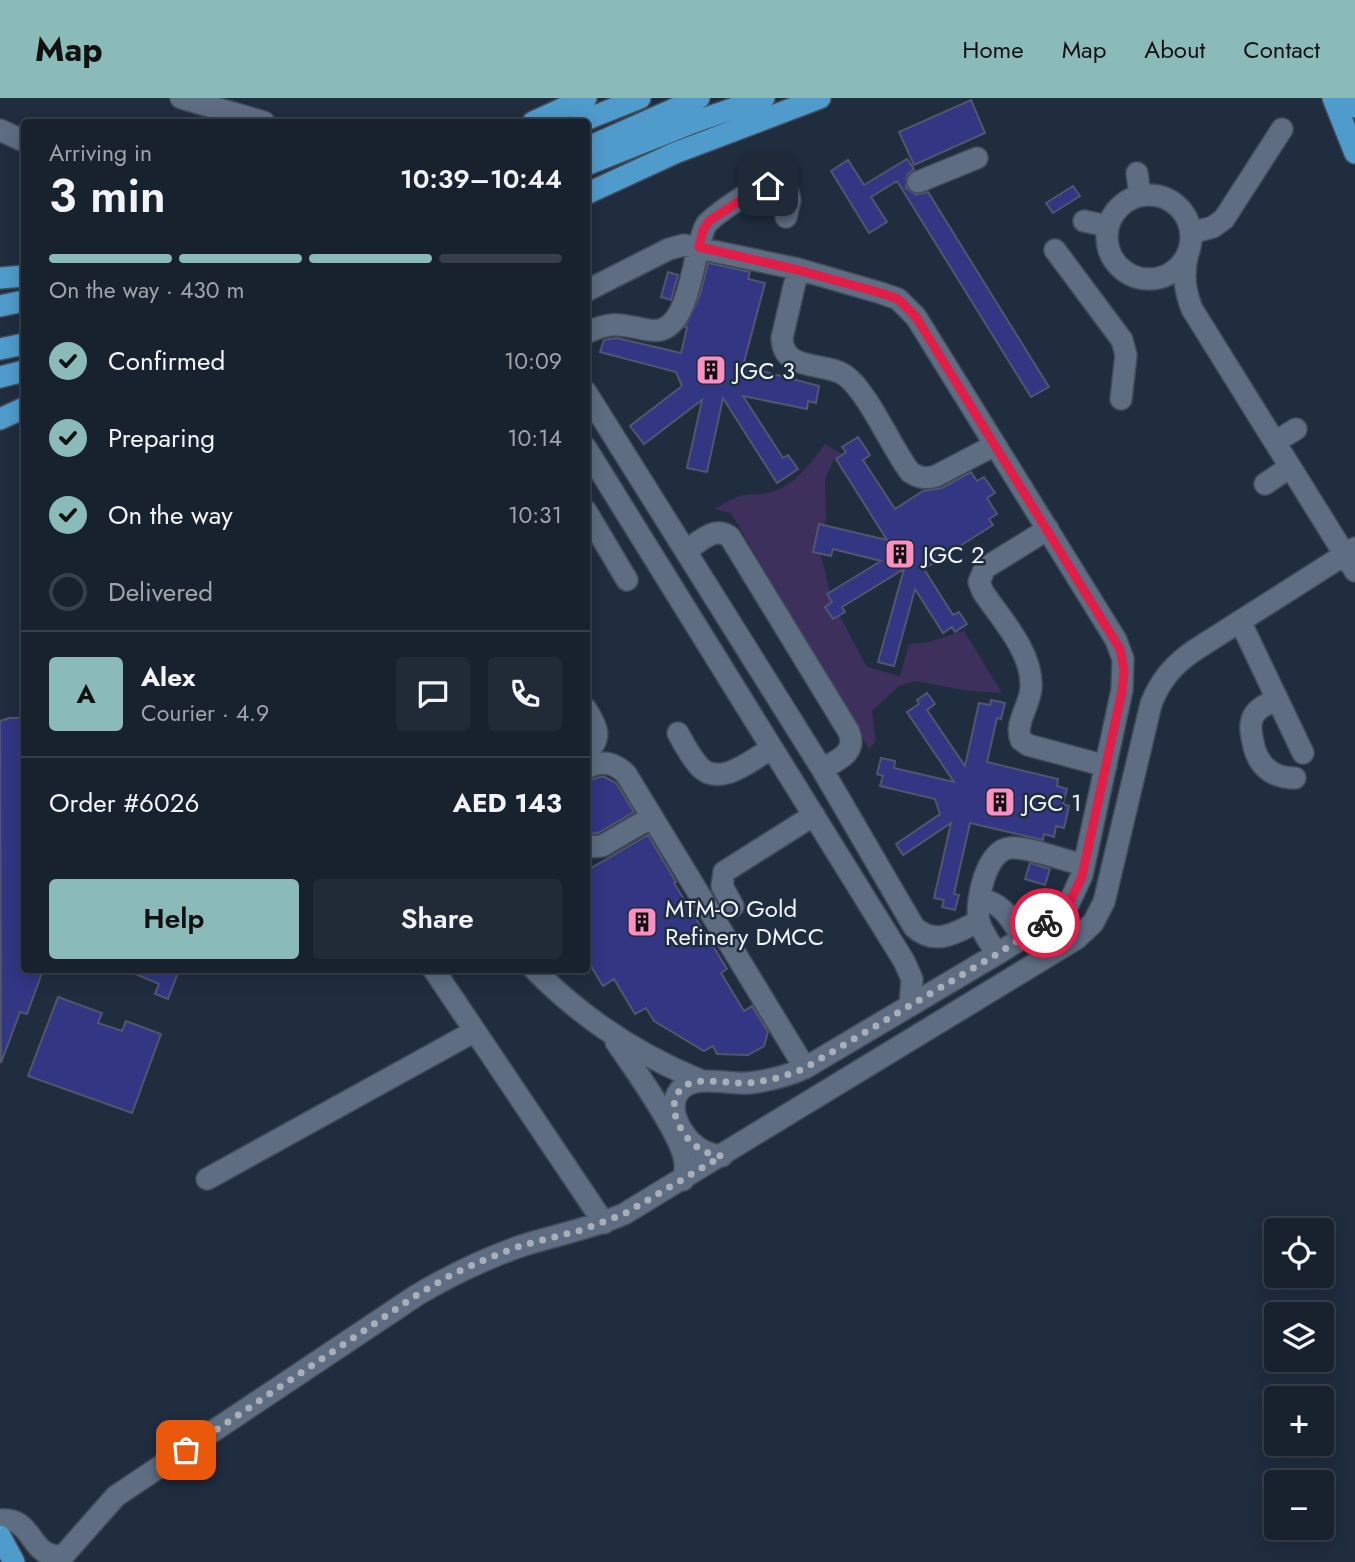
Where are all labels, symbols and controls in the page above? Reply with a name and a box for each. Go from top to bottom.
text: Map [35,26,103,73]
text: Home [962,32,1024,67]
text: Map [1062,32,1106,67]
text: About [1144,32,1205,67]
text: Contact [1243,32,1320,67]
text: Arriving in [49,136,152,170]
pin [738,156,798,216]
text: 10:39–10:44 [400,160,562,198]
text: 3 min [49,163,166,229]
icon: home [749,167,787,205]
text: On the way · 430 m [49,273,245,307]
icon: check [49,342,87,380]
text: Confirmed [108,342,225,380]
text: 10:09 [504,344,562,378]
building icon: JGC 3 [694,353,728,387]
place label: JGC 3 [731,353,795,388]
icon: check [49,419,87,457]
text: Preparing [108,419,215,457]
text: 10:14 [507,421,562,455]
icon: check [49,496,87,534]
text: On the way [108,496,233,534]
text: 10:31 [508,498,562,532]
building icon: JGC 2 [883,537,917,571]
place label: JGC 2 [920,537,985,572]
text: Delivered [108,573,213,611]
button: chat [396,657,470,731]
button: phone [488,657,562,731]
text: Alex [141,658,195,696]
text: A [76,675,96,713]
text: Courier · 4.9 [141,696,269,730]
text: Order #6026 [49,784,199,822]
text: AED 143 [453,784,562,822]
building icon: JGC 1 [983,785,1017,819]
place label: JGC 1 [1020,785,1082,820]
button: Help [49,879,299,959]
button: Share [313,879,562,959]
courier [1010,888,1080,958]
place label: MTM-O Gold Refinery DMCC [665,891,824,954]
icon: bike [1026,904,1064,942]
building icon: MTM-O Gold Refinery DMCC [625,905,659,939]
map controls [1264,1218,1334,1540]
button: locate [1264,1218,1334,1288]
button: layers [1264,1302,1334,1372]
button: + [1264,1386,1334,1456]
pin [156,1420,216,1480]
icon: bag [167,1431,205,1469]
button: − [1264,1470,1334,1540]

